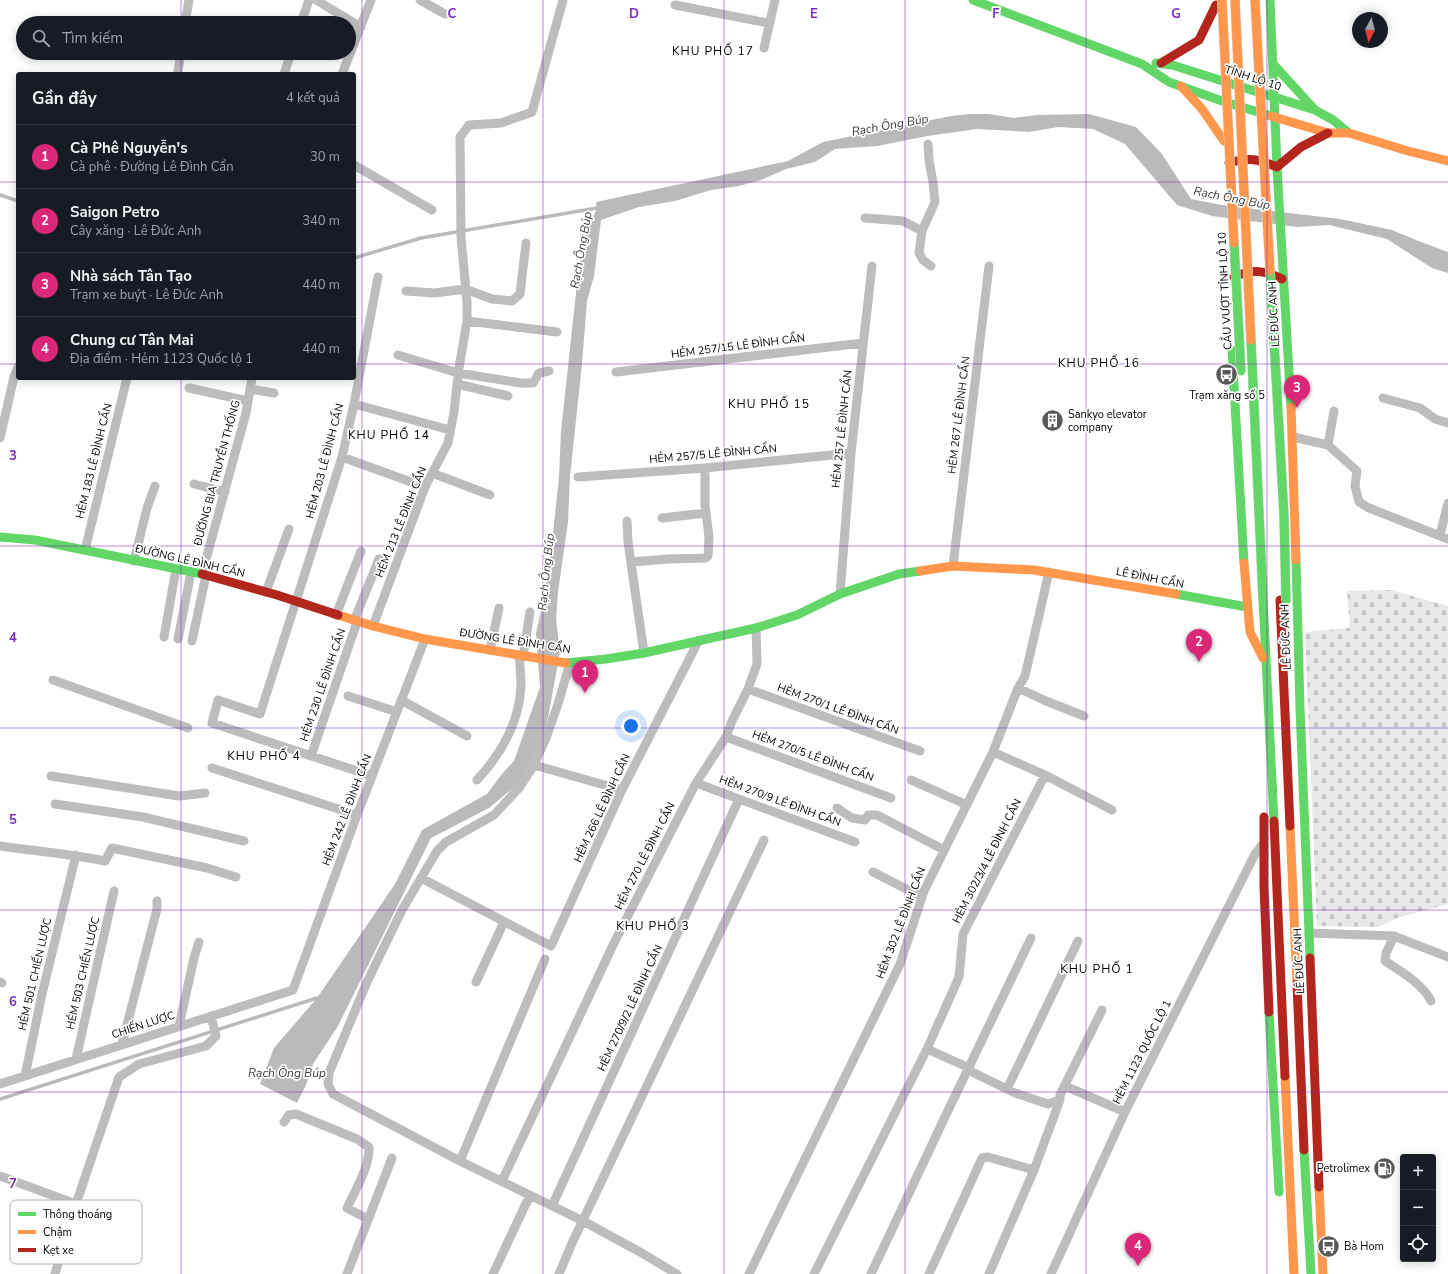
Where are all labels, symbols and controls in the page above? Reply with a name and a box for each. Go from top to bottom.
text: C [448,5,457,23]
text: D [629,5,639,23]
text: E [810,5,818,23]
text: F [992,5,1000,23]
text: G [1171,5,1181,23]
north arrow [1352,12,1388,48]
search box [16,16,356,60]
icon: search [30,27,52,49]
text: Tìm kiếm [62,28,123,48]
district label: KHU PHỐ 17 [672,42,754,59]
street label: TỈNH LỘ 10 [1223,61,1284,94]
text: Gần đây [32,87,97,110]
text: 4 kết quả [286,89,340,107]
water label: Rạch Ông Búp [850,110,930,140]
text: Cà Phê Nguyễn's [70,138,187,158]
text: 1 [41,148,49,166]
text: 30 m [310,148,340,166]
text: Cà phê · Đường Lê Đình Cẩn [70,158,234,176]
water label: Rạch Ông Búp [1192,183,1272,213]
text: Saigon Petro [70,202,160,222]
water label: Rạch Ông Búp [566,210,596,290]
text: 2 [41,212,49,230]
text: 340 m [302,212,340,230]
text: Cây xăng · Lê Đức Anh [70,222,202,240]
street label: CẦU VƯỢT TỈNH LỘ 10 [1212,231,1236,350]
text: Nhà sách Tân Tạo [70,266,192,286]
text: 3 [41,276,49,294]
text: 440 m [302,276,340,294]
street label: LÊ ĐỨC ANH [1264,281,1283,347]
text: Trạm xe buýt · Lê Đức Anh [70,286,223,304]
street label: HẺM 257/15 LÊ ĐÌNH CẨN [670,328,806,362]
text: Chung cư Tân Mai [70,330,194,350]
text: 4 [41,340,49,358]
text: 440 m [302,340,340,358]
text: Địa điểm · Hẻm 1123 Quốc lộ 1 [70,350,253,368]
district label: KHU PHỐ 16 [1058,354,1140,371]
street label: HẺM 267 LÊ ĐÌNH CẨN [942,355,974,475]
bus stop icon: Trạm xăng số 5 [1214,362,1240,388]
street label: HẺM 257 LÊ ĐÌNH CẨN [826,369,856,489]
pin: 3 [1284,375,1310,408]
place label: Trạm xăng số 5 [1189,388,1265,403]
district label: KHU PHỐ 15 [728,395,810,412]
street label: ĐƯỜNG BIA TRUYỀN THỐNG [188,398,244,549]
street label: HẺM 183 LÊ ĐÌNH CẨN [70,401,116,520]
street label: HẺM 203 LÊ ĐÌNH CẨN [300,401,348,520]
building icon: Sankyo elevator company [1039,407,1065,433]
place label: Sankyo elevator company [1068,407,1147,435]
district label: KHU PHỐ 14 [348,426,430,443]
street label: HẺM 257/5 LÊ ĐÌNH CẨN [648,439,778,467]
text: 3 [9,447,17,465]
street label: HẺM 213 LÊ ĐÌNH CẨN [370,463,430,580]
water label: Rạch Ông Búp [534,532,558,612]
street label: ĐƯỜNG LÊ ĐÌNH CẨN [133,539,247,581]
street label: LÊ ĐÌNH CẨN [1115,562,1186,592]
street label: LÊ ĐỨC ANH [1276,604,1295,670]
street label: ĐƯỜNG LÊ ĐÌNH CẨN [457,623,572,657]
street label: HẺM 230 LÊ ĐÌNH CẨN [295,626,349,743]
text: 4 [9,629,17,647]
pin: 2 [1186,629,1212,662]
pin: 1 [572,660,598,693]
street label: HẺM 270/1 LÊ ĐÌNH CẨN [775,678,902,738]
your location [621,716,641,736]
street label: HẺM 270/5 LÊ ĐÌNH CẨN [750,725,877,785]
district label: KHU PHỐ 4 [227,747,301,764]
street label: HẺM 266 LÊ ĐÌNH CẨN [568,750,634,865]
street label: HẺM 242 LÊ ĐÌNH CẨN [317,751,375,868]
street label: HẺM 270/9 LÊ ĐÌNH CẨN [717,770,844,830]
street label: HẺM 302/3/4 LÊ ĐÌNH CẨN [947,795,1025,926]
street label: HẺM 270 LÊ ĐÌNH CẨN [610,799,679,912]
text: 5 [9,811,17,829]
street label: HẺM 302 LÊ ĐÌNH CẨN [871,864,929,981]
street label: HẺM 503 CHIẾN LƯỢC [61,915,103,1031]
street label: HẺM 501 CHIẾN LƯỢC [13,916,55,1032]
district label: KHU PHỐ 3 [616,917,690,934]
street label: LÊ ĐỨC ANH [1289,928,1308,994]
street label: HẺM 270/9/2 LÊ ĐÌNH CẨN [592,941,666,1074]
district label: KHU PHỐ 1 [1060,960,1134,977]
text: 6 [9,993,17,1011]
street label: HẺM 1123 QUỐC LỘ 1 [1107,997,1175,1107]
street label: CHIẾN LƯỢC [109,1006,176,1042]
water label: Rạch Ông Búp [248,1065,326,1081]
map controls [1400,1154,1436,1262]
button: + [1400,1154,1436,1190]
fuel station icon: Petrolimex [1372,1155,1398,1181]
place label: Petrolimex [1317,1161,1370,1176]
text: 7 [9,1175,17,1193]
button: − [1400,1190,1436,1226]
legend [10,1200,142,1264]
text: Thông thoáng [43,1207,112,1222]
text: Chậm [43,1225,72,1240]
button: locate [1400,1226,1436,1262]
pin: 4 [1125,1233,1151,1266]
bus stop icon: Bà Hom [1316,1233,1342,1259]
place label: Bà Hom [1344,1239,1384,1254]
text: Kẹt xe [43,1243,74,1258]

